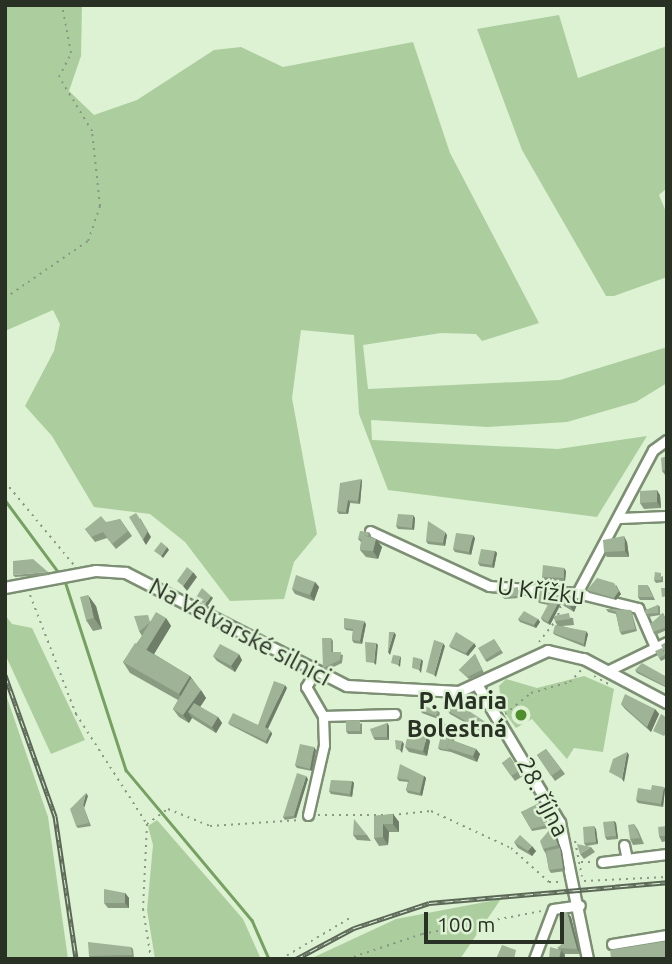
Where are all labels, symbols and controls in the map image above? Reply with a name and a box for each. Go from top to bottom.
street label: U Křížku [495,571,587,611]
street label: Na Velvarské silnici [144,572,336,692]
place label: P. Maria Bolestná [407,687,507,743]
marker: P. Maria Bolestná [513,707,529,723]
street label: 28. října [511,752,575,842]
scale bar [427,898,567,942]
text: 100 m [437,912,495,936]

